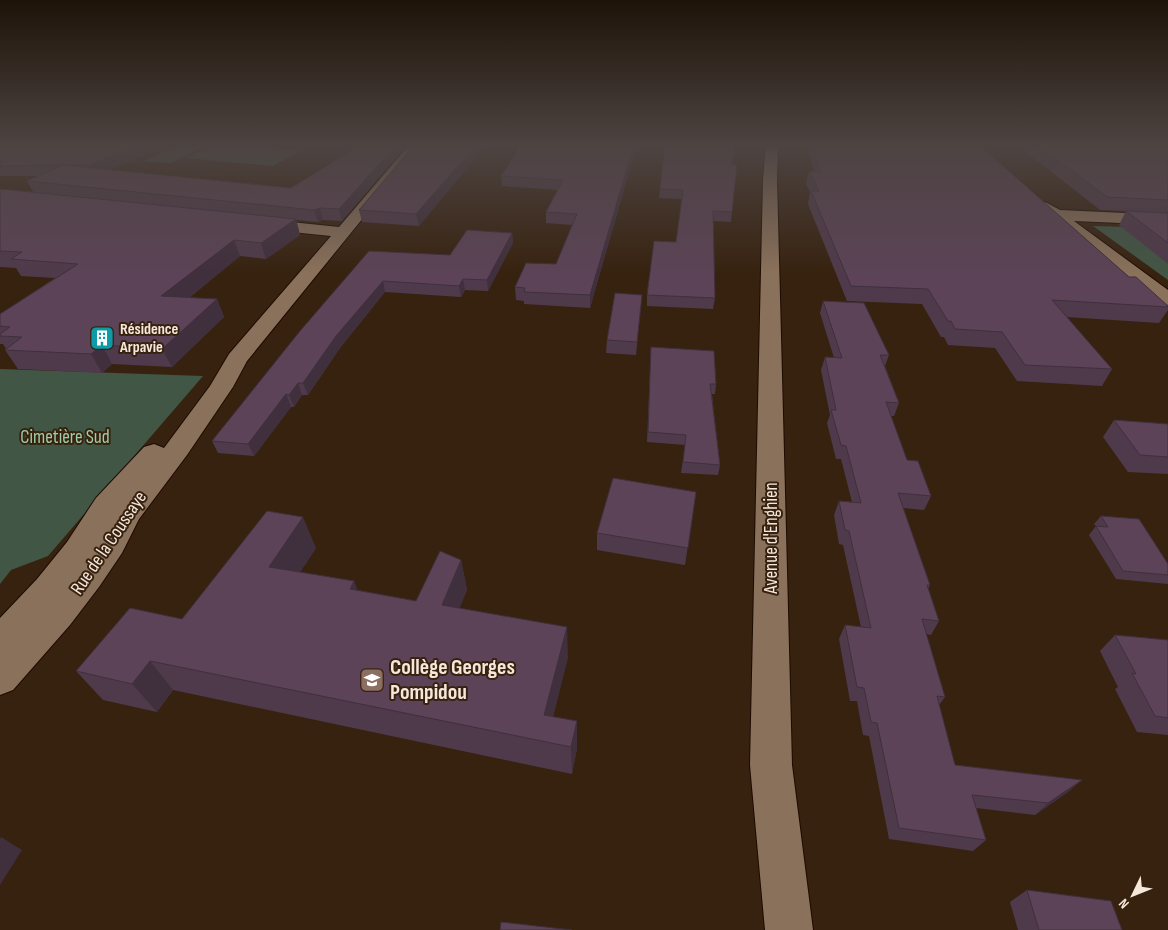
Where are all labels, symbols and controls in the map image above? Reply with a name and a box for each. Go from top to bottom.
place label: Résidence Arpavie [119,320,179,357]
building icon: Résidence Arpavie [89,325,115,351]
park label: Cimetière Sud [20,426,110,449]
street label: Avenue d'Enghien [760,482,783,595]
street label: Rue de la Coussaye [66,487,152,599]
place label: Collège Georges Pompidou [390,654,515,706]
school or university icon: Collège Georges Pompidou [359,667,385,693]
north arrow [1108,870,1158,920]
text: N [1115,895,1133,912]

